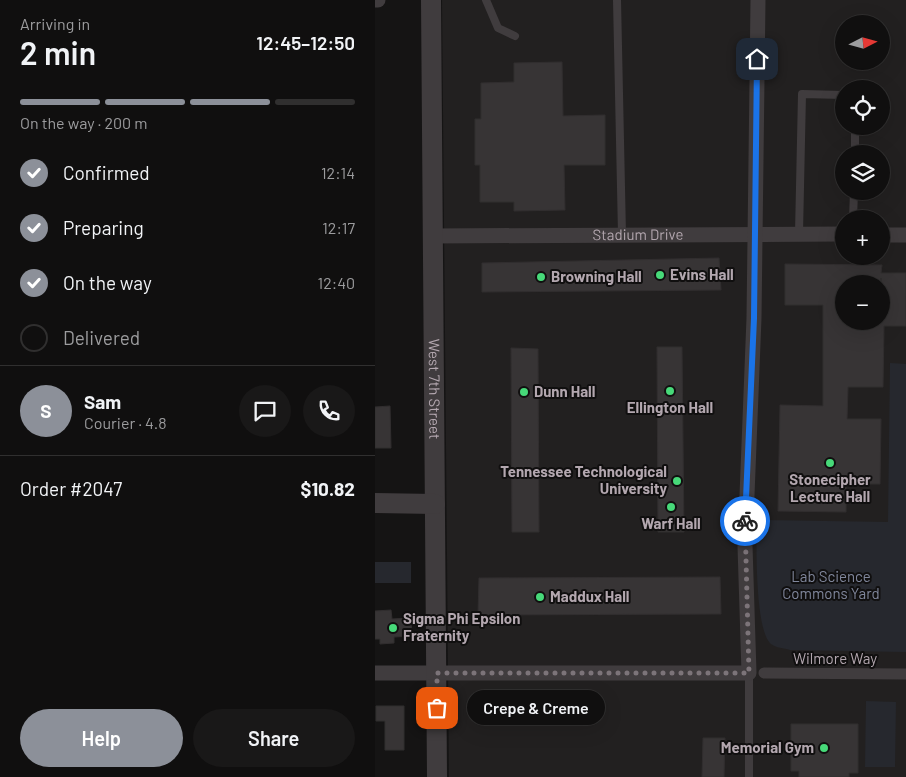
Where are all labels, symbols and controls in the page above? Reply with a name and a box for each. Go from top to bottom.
text: Arriving in [20,14,90,33]
north arrow [835,15,890,70]
map controls [835,15,890,330]
text: 12:45–12:50 [256,31,355,54]
text: 2 min [20,33,96,71]
pin [736,38,778,80]
icon: home [743,45,771,73]
button: locate [835,80,890,135]
text: On the way · 200 m [20,113,148,132]
button: layers [835,145,890,200]
icon: check [20,159,48,187]
text: Confirmed [63,161,150,184]
text: 12:14 [321,163,355,182]
button: + [835,210,890,265]
icon: check [20,214,48,242]
text: Preparing [63,216,144,239]
text: 12:17 [322,218,355,237]
street label: Stadium Drive [593,225,683,243]
place label: Evins Hall [670,265,734,283]
place label: Browning Hall [551,267,642,285]
icon: check [20,269,48,297]
marker: Evins Hall [654,269,666,281]
text: On the way [63,271,152,294]
marker: Browning Hall [535,271,547,283]
text: 12:40 [318,273,355,292]
button: − [835,275,890,330]
text: Delivered [63,326,140,349]
street label: West 7th Street [426,339,444,439]
place label: Dunn Hall [534,382,595,400]
button: chat [239,385,291,437]
button: phone [303,385,355,437]
marker: Ellington Hall [664,385,676,397]
marker: Dunn Hall [518,386,530,398]
text: Sam [84,390,121,413]
place label: Ellington Hall [627,398,713,416]
text: S [40,399,52,422]
text: Courier · 4.8 [84,413,167,432]
marker: Stonecipher Lecture Hall [824,457,836,469]
place label: Tennessee Technological University [500,462,667,497]
place label: Stonecipher Lecture Hall [789,470,871,505]
marker: Tennessee Technological University [671,475,683,487]
text: Order #2047 [20,477,122,500]
text: $10.82 [301,477,355,500]
courier [720,496,770,546]
marker: Warf Hall [665,501,677,513]
icon: bike [731,507,759,535]
place label: Warf Hall [641,514,701,532]
park label: Lab Science Commons Yard [782,567,880,602]
place label: Maddux Hall [550,587,630,605]
marker: Maddux Hall [534,591,546,603]
place label: Sigma Phi Epsilon Fraternity [403,609,520,644]
marker: Sigma Phi Epsilon Fraternity [387,622,399,634]
street label: Wilmore Way [793,649,877,667]
pin [416,687,458,729]
callout: Crepe & Creme [467,690,605,726]
icon: bag [423,694,451,722]
text: Crepe & Creme [483,698,589,717]
button: Help [20,709,183,767]
button: Share [193,709,355,767]
place label: Memorial Gym [721,738,814,756]
marker: Memorial Gym [818,742,830,754]

